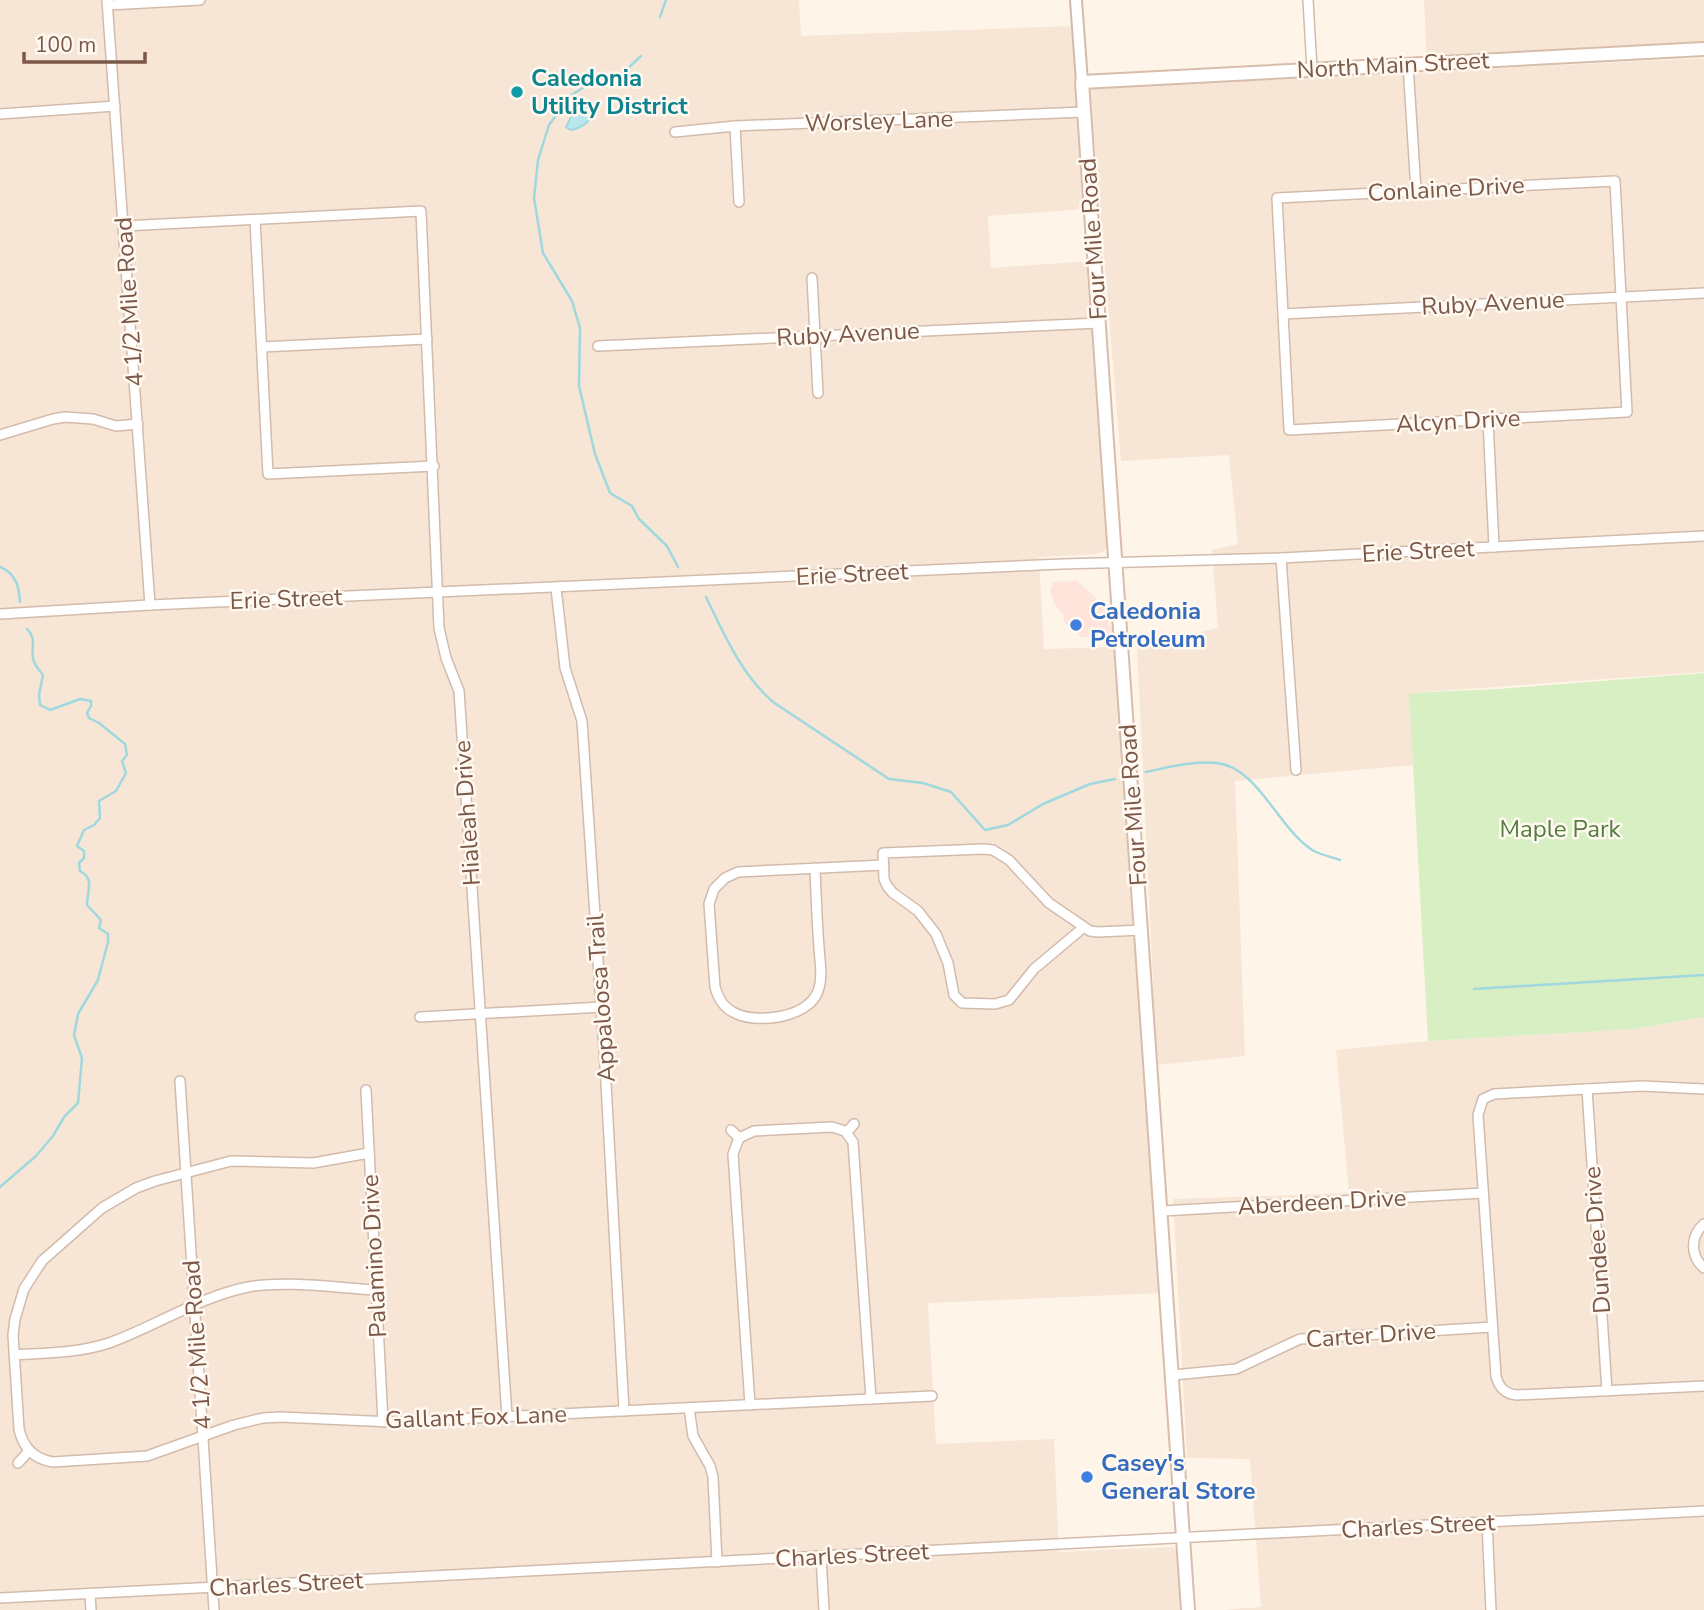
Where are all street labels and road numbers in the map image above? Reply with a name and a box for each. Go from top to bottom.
street label: North Main Street [1296,44,1491,86]
street label: Worsley Lane [804,102,954,140]
street label: Four Mile Road [1071,157,1115,321]
street label: Conlaine Drive [1367,169,1525,209]
street label: 4 1/2 Mile Road [107,216,151,388]
street label: Ruby Avenue [1420,283,1566,323]
street label: Ruby Avenue [775,314,921,354]
street label: Alcyn Drive [1395,402,1521,440]
street label: Erie Street [1361,532,1476,570]
street label: Erie Street [795,555,910,593]
street label: Erie Street [229,581,343,617]
street label: Four Mile Road [1111,723,1155,887]
street label: Hialeah Drive [446,739,488,887]
street label: Appaloosa Trail [579,913,623,1083]
street label: Dundee Drive [1576,1165,1618,1315]
street label: Palamino Drive [354,1174,394,1338]
street label: Aberdeen Drive [1237,1182,1407,1222]
street label: 4 1/2 Mile Road [175,1259,219,1431]
street label: Carter Drive [1305,1314,1437,1356]
street label: Gallant Fox Lane [385,1398,567,1436]
street label: Charles Street [1340,1506,1496,1546]
street label: Charles Street [774,1535,930,1575]
street label: Charles Street [208,1564,364,1604]

